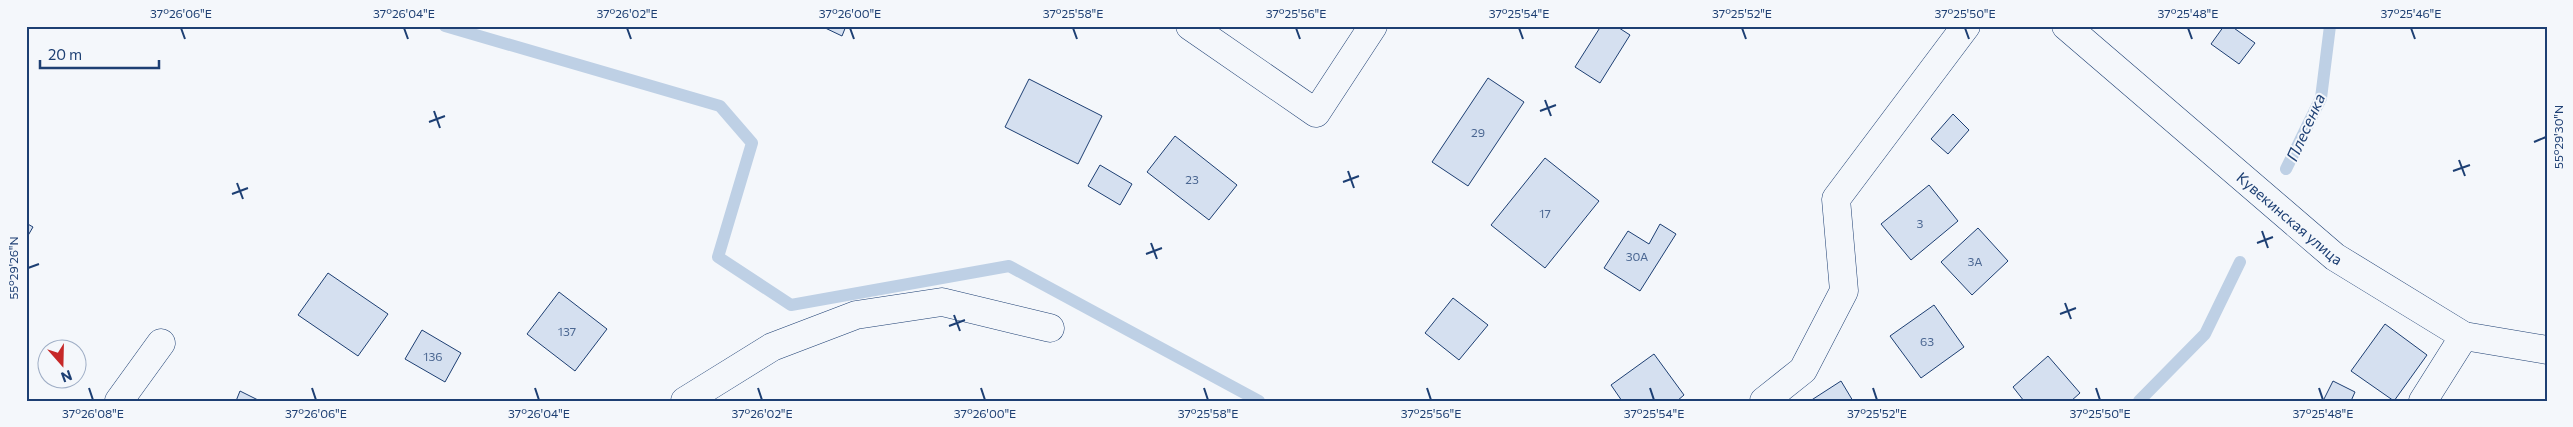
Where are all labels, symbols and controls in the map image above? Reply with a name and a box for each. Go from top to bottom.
text: 37°26'06"E [150,6,212,20]
text: 37°26'04"E [373,6,435,20]
text: 37°26'02"E [596,6,658,20]
text: 37°26'00"E [819,6,881,20]
text: 37°25'58"E [1043,6,1103,20]
text: 37°25'56"E [1266,6,1326,20]
text: 37°25'54"E [1489,6,1549,20]
text: 37°25'52"E [1712,6,1772,20]
text: 37°25'50"E [1934,6,1996,20]
text: 37°25'48"E [2158,6,2218,20]
text: 37°25'46"E [2381,6,2441,20]
scale bar [40,38,159,70]
text: 20 m [48,45,82,63]
water label: Плесенка [2282,90,2328,164]
text: 55°29'30"N [2551,105,2565,169]
house number: 29 [1471,125,1485,139]
street label: Кувекинская улица [2233,168,2346,268]
house number: 23 [1185,172,1199,186]
house number: 17 [1539,206,1551,220]
house number: 3 [1917,216,1924,230]
text: 55°29'26"N [6,236,20,300]
house number: 30А [1626,249,1648,263]
house number: 3А [1968,254,1982,268]
house number: 137 [558,324,576,338]
house number: 63 [1920,334,1934,348]
north arrow [38,340,88,390]
house number: 136 [423,349,443,363]
text: N [59,367,74,386]
text: 37°26'08"E [62,406,124,420]
text: 37°26'06"E [285,406,347,420]
text: 37°26'04"E [508,406,570,420]
text: 37°26'02"E [731,406,793,420]
text: 37°26'00"E [954,406,1016,420]
text: 37°25'58"E [1178,406,1238,420]
text: 37°25'56"E [1401,406,1461,420]
text: 37°25'54"E [1624,406,1684,420]
text: 37°25'52"E [1847,406,1907,420]
text: 37°25'50"E [2069,406,2131,420]
text: 37°25'48"E [2293,406,2353,420]

